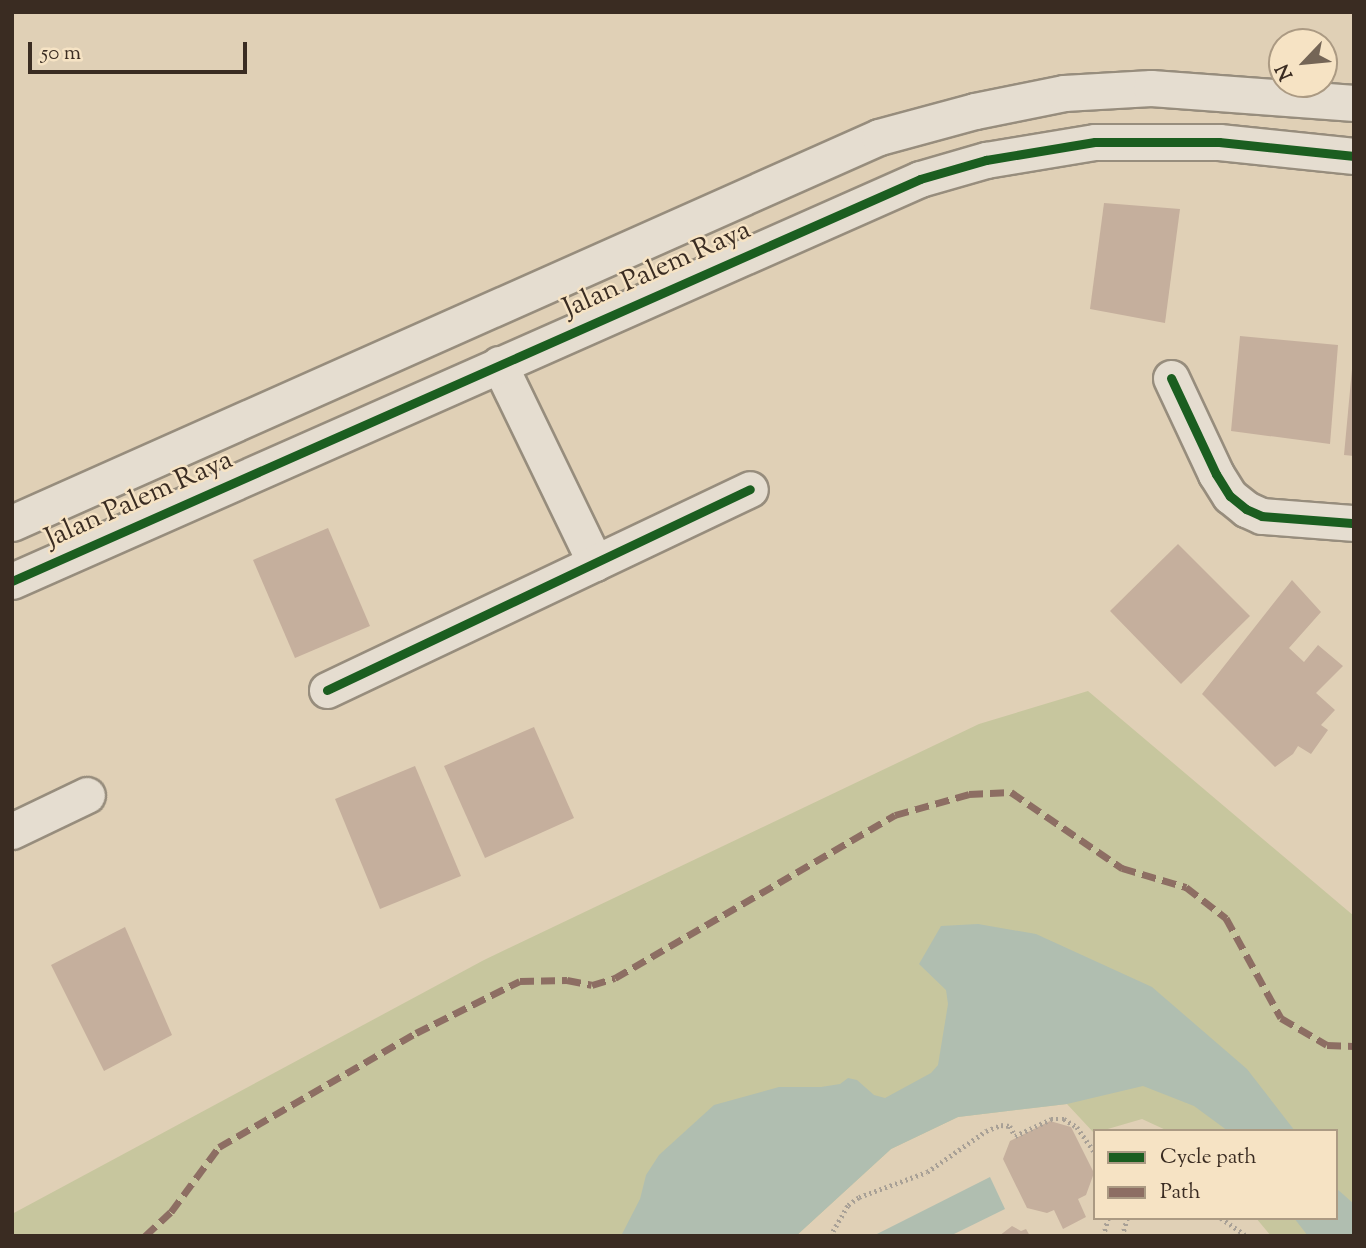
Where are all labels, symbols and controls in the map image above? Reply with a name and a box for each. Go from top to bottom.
scale bar [32,28,250,72]
north arrow [1268,28,1338,98]
text: 50 m [41,39,81,69]
text: N [1270,59,1301,84]
street label: Jalan Palem Raya [558,214,756,326]
street label: Jalan Palem Raya [40,444,238,556]
legend [1093,1129,1338,1220]
text: Cycle path [1160,1143,1257,1173]
text: Path [1160,1178,1201,1208]

